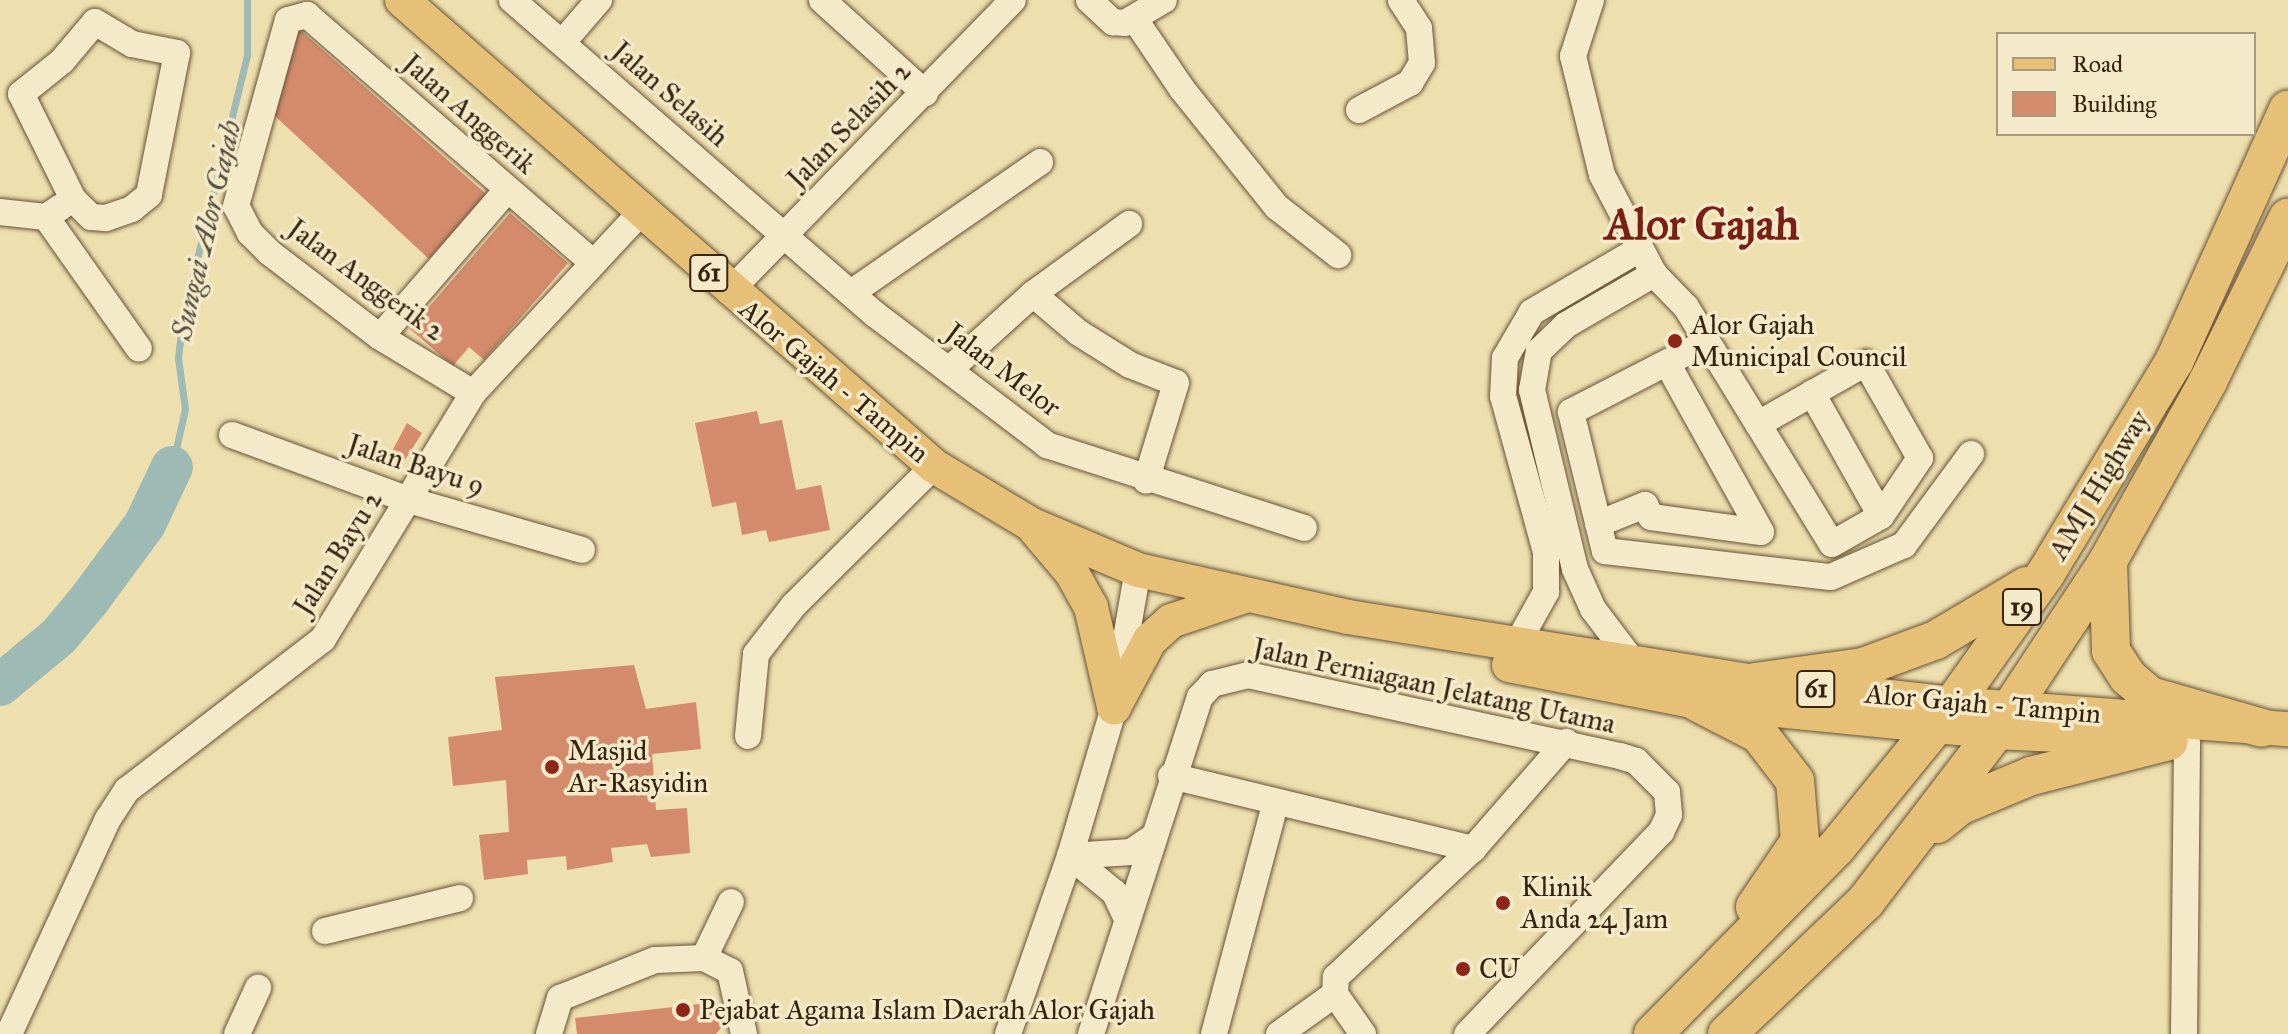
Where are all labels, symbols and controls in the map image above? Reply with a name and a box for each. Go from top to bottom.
legend [1996,32,2256,136]
street label: Jalan Selasih [605,34,735,154]
street label: Jalan Anggerik [395,47,543,181]
text: Road [2072,49,2123,79]
street label: Jalan Selasih 2 [780,55,918,195]
text: Building [2072,89,2157,119]
water label: Sungai Alor Gajah [163,117,249,343]
district label: Alor Gajah [1605,198,1799,250]
street label: Jalan Anggerik 2 [281,212,451,348]
road number: 61 [689,251,729,295]
street label: Alor Gajah - Tampin [732,292,936,470]
place label: Alor Gajah Municipal Council [1691,308,1907,374]
street label: Jalan Melor [939,316,1067,424]
marker: Alor Gajah Municipal Council [1666,332,1684,350]
street label: AMJ Highway [2041,404,2157,566]
street label: Jalan Bayu 9 [343,427,489,503]
street label: Jalan Bayu 2 [286,484,390,622]
road number: 19 [2000,585,2044,629]
street label: Jalan Perniagaan Jelatang Utama [1250,631,1618,741]
road number: 61 [1796,667,1836,711]
street label: Alor Gajah - Tampin [1864,677,2102,731]
place label: Masjid Ar-Rasyidin [568,734,708,800]
marker: Masjid Ar-Rasyidin [543,758,561,776]
place label: Klinik Anda 24 Jam [1521,870,1668,936]
marker: Klinik Anda 24 Jam [1492,892,1514,914]
place label: CU [1479,952,1520,986]
marker: CU [1454,960,1472,978]
place label: Pejabat Agama Islam Daerah Alor Gajah [699,993,1155,1027]
marker: Pejabat Agama Islam Daerah Alor Gajah [674,1001,692,1019]

